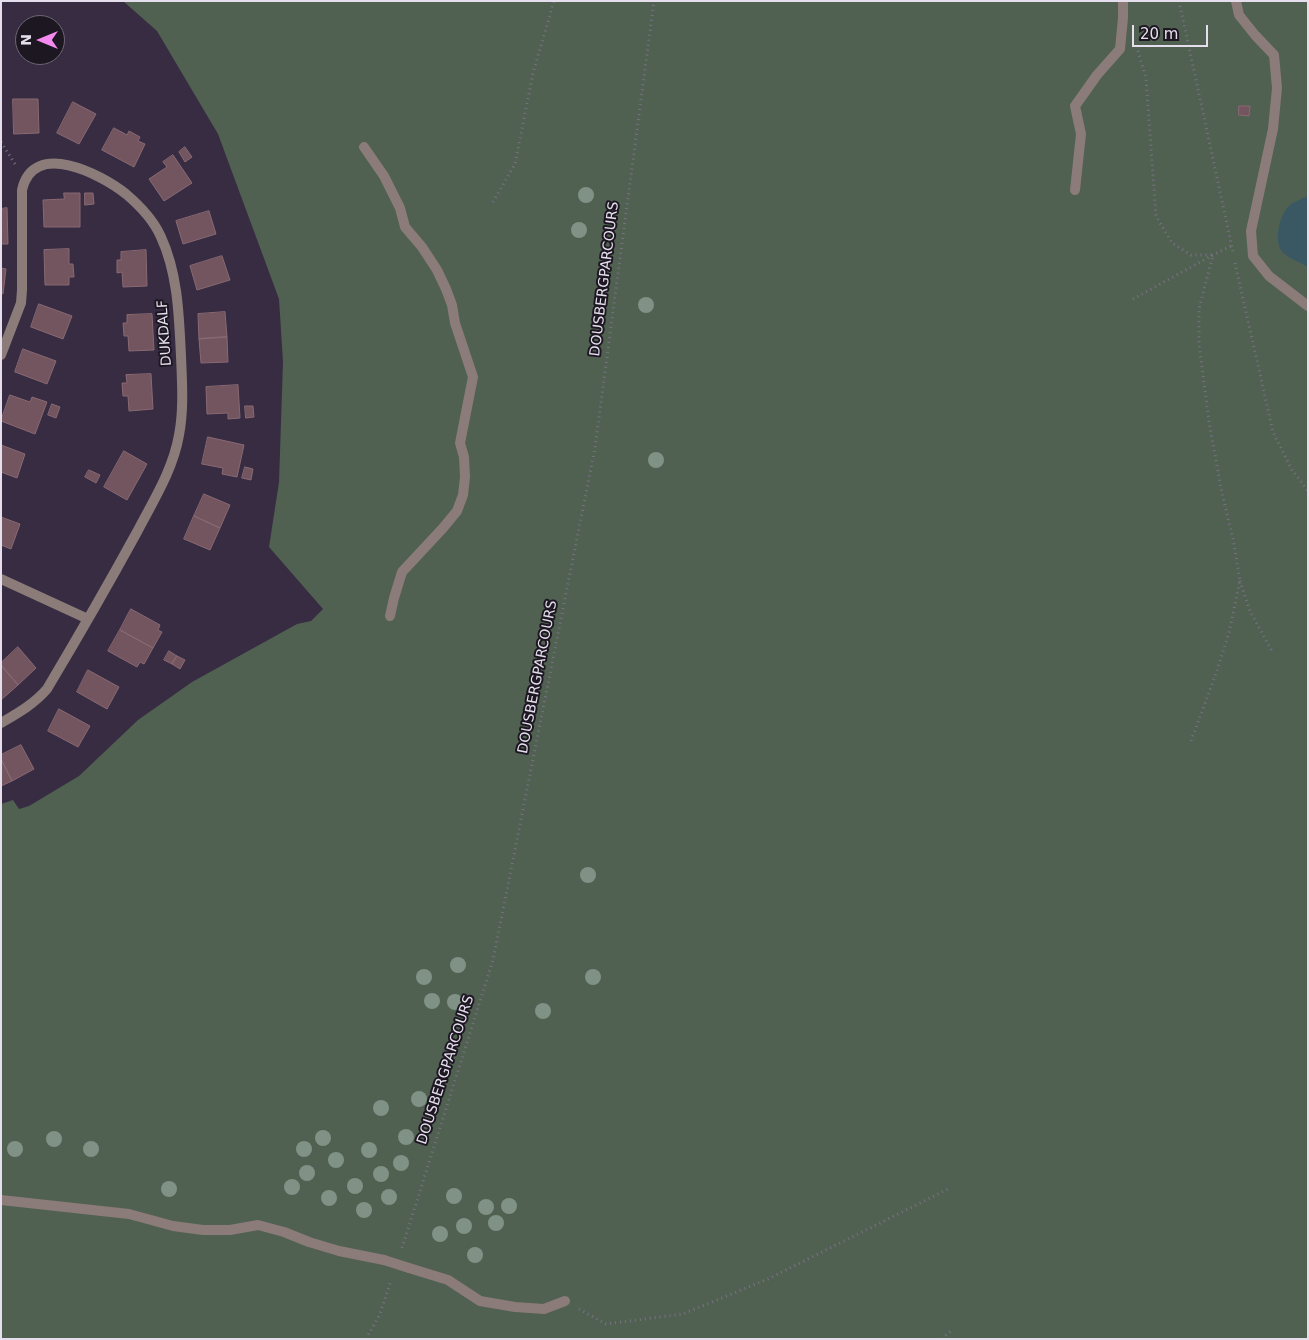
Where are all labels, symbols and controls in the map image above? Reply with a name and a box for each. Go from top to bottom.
north arrow [15,15,65,65]
scale bar [1134,15,1210,47]
text: 20 m [1140,25,1178,43]
text: N [18,34,34,46]
street label: DOUSBERGPARCOURS [587,201,623,357]
street label: DUKDALF [154,299,176,367]
street label: DOUSBERGPARCOURS [515,599,561,755]
street label: DOUSBERGPARCOURS [414,993,478,1147]

